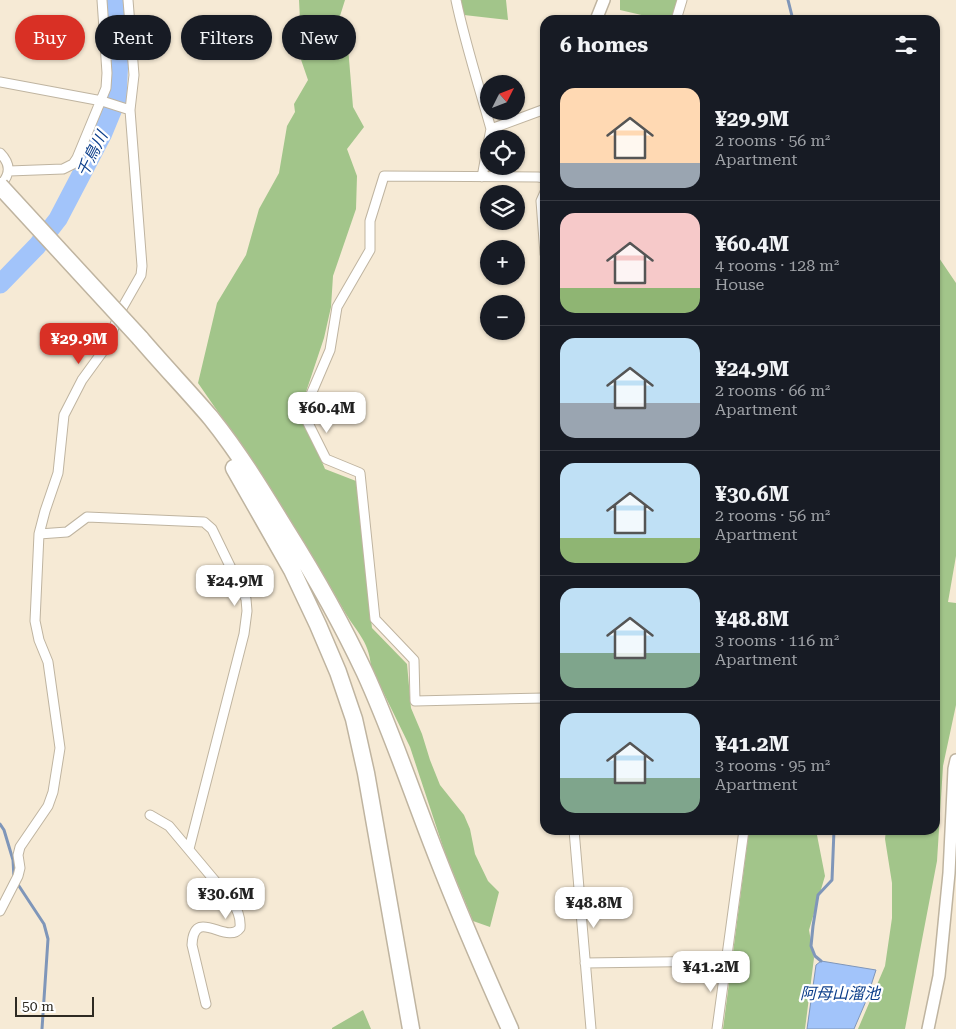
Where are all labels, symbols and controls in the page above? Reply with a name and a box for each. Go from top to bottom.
chip: Buy [15,15,85,60]
chip: Rent [95,15,171,60]
chip: Filters [181,15,272,60]
chip: New [282,15,356,60]
icon: filters [892,31,920,59]
text: 6 homes [560,33,648,57]
north arrow [480,75,525,120]
map controls [480,75,525,340]
text: ¥29.9M [715,107,789,131]
icon: home [600,108,660,168]
water label: 千鳥川 [73,127,112,180]
button: locate [480,130,525,175]
text: 2 rooms · 56 m² [715,131,830,150]
text: Apartment [715,150,798,169]
button: layers [480,185,525,230]
text: ¥60.4M [715,232,789,256]
icon: home [600,233,660,293]
button: + [480,240,525,285]
text: 4 rooms · 128 m² [715,256,839,275]
text: House [715,275,764,294]
button: − [480,295,525,340]
pin: ¥29.9M [38,322,120,365]
text: ¥29.9M [51,329,107,348]
text: ¥24.9M [715,357,789,381]
icon: home [600,358,660,418]
text: 2 rooms · 66 m² [715,381,830,400]
pin: ¥60.4M [286,392,368,434]
text: ¥60.4M [299,398,355,417]
text: Apartment [715,400,798,419]
text: ¥30.6M [715,482,789,506]
icon: home [600,483,660,543]
text: 2 rooms · 56 m² [715,506,830,525]
text: Apartment [715,525,798,544]
pin: ¥24.9M [194,564,276,607]
text: ¥24.9M [207,571,263,590]
text: ¥48.8M [715,607,789,631]
icon: home [600,608,660,668]
text: 3 rooms · 116 m² [715,631,839,650]
text: Apartment [715,650,798,669]
text: ¥41.2M [715,732,789,756]
icon: home [600,733,660,793]
text: 3 rooms · 95 m² [715,756,830,775]
text: Apartment [715,775,798,794]
pin: ¥30.6M [185,878,267,920]
text: ¥30.6M [198,884,254,903]
pin: ¥48.8M [553,886,635,929]
text: ¥48.8M [566,893,622,912]
pin: ¥41.2M [670,950,752,993]
text: ¥41.2M [683,957,739,976]
water label: 阿母山溜池 [800,984,882,1003]
scale bar [15,994,94,1017]
text: 50 m [22,998,54,1014]

